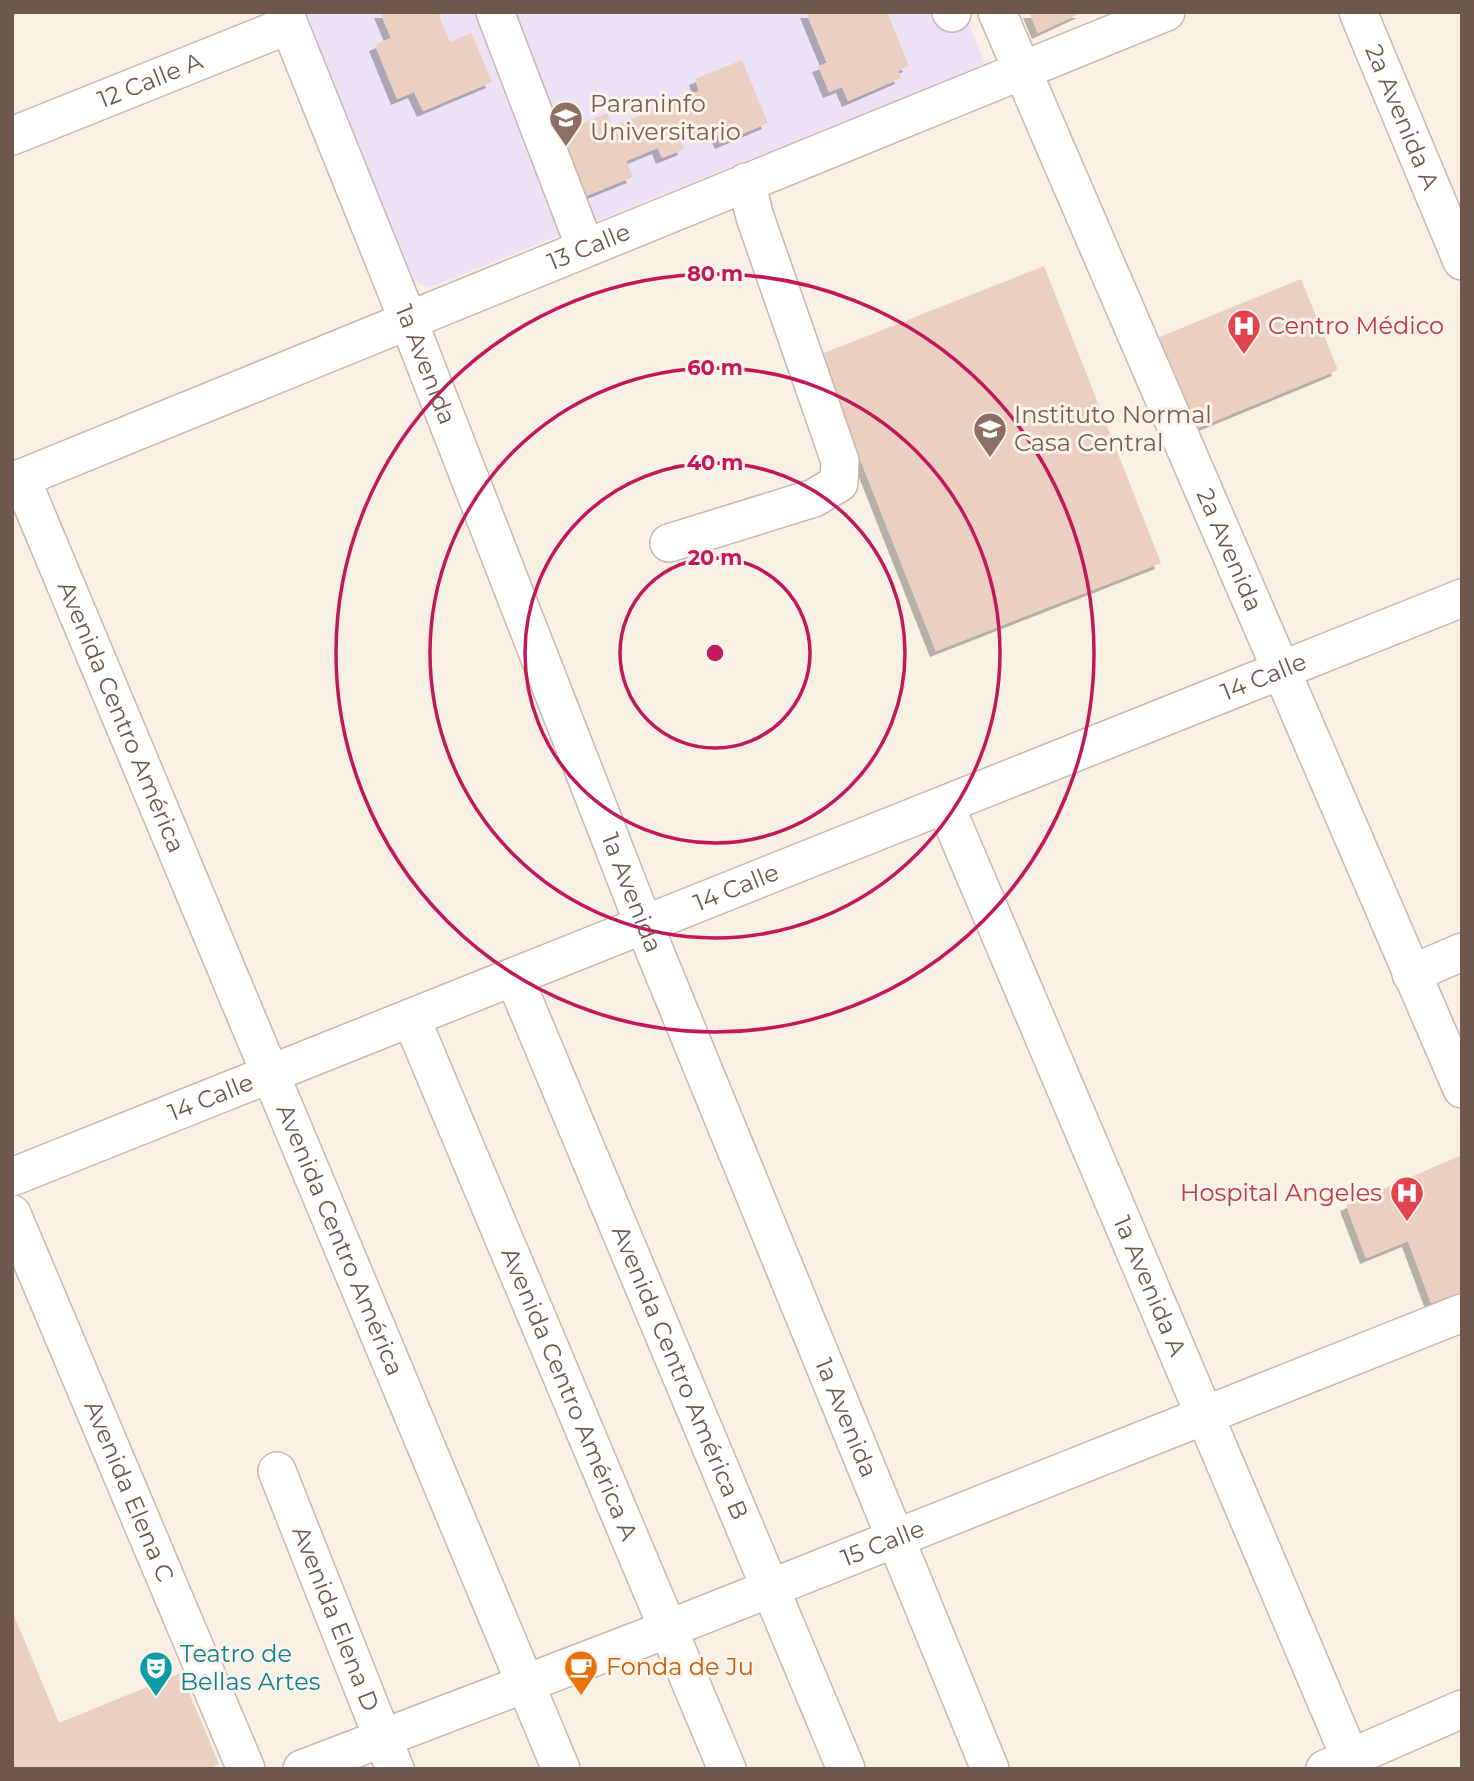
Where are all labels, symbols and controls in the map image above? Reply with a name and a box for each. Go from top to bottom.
street label: 2a Avenida A [1359,40,1446,195]
street label: 12 Calle A [93,46,208,114]
place label: Paraninfo Universitario [590,89,741,146]
school or university icon: Paraninfo Universitario [547,99,585,148]
street label: 13 Calle [543,217,635,276]
text: 80 m [687,261,743,286]
street label: 1a Avenida [389,300,462,428]
hospital icon: Centro Médico [1225,307,1263,356]
place label: Centro Médico [1268,311,1444,340]
text: 60 m [687,355,743,380]
place label: Instituto Normal Casa Central [1014,400,1212,457]
school or university icon: Instituto Normal Casa Central [971,410,1009,459]
text: 40 m [687,450,743,475]
street label: 2a Avenida [1190,484,1269,616]
text: 20 m [688,545,742,570]
street label: Avenida Centro América [52,577,191,857]
centre of rings [703,641,727,665]
street label: 14 Calle [1217,647,1311,707]
street label: 1a Avenida [596,829,669,957]
street label: 14 Calle [689,857,783,917]
street label: 14 Calle [164,1067,257,1127]
street label: Avenida Centro América [271,1100,410,1380]
hospital icon: Hospital Angeles [1388,1174,1426,1223]
place label: Hospital Angeles [1180,1178,1382,1207]
street label: 1a Avenida A [1108,1212,1193,1361]
street label: Avenida Centro América B [606,1221,755,1524]
street label: Avenida Centro América A [495,1243,644,1545]
street label: 1a Avenida [809,1354,884,1481]
street label: Avenida Elena C [78,1396,180,1586]
street label: 15 Calle [837,1514,928,1573]
street label: Avenida Elena D [286,1522,386,1715]
place label: Teatro de Bellas Artes [180,1639,320,1696]
cafe icon: Fonda de Ju [562,1648,600,1697]
theatre icon: Teatro de Bellas Artes [137,1649,175,1698]
place label: Fonda de Ju [606,1652,754,1681]

